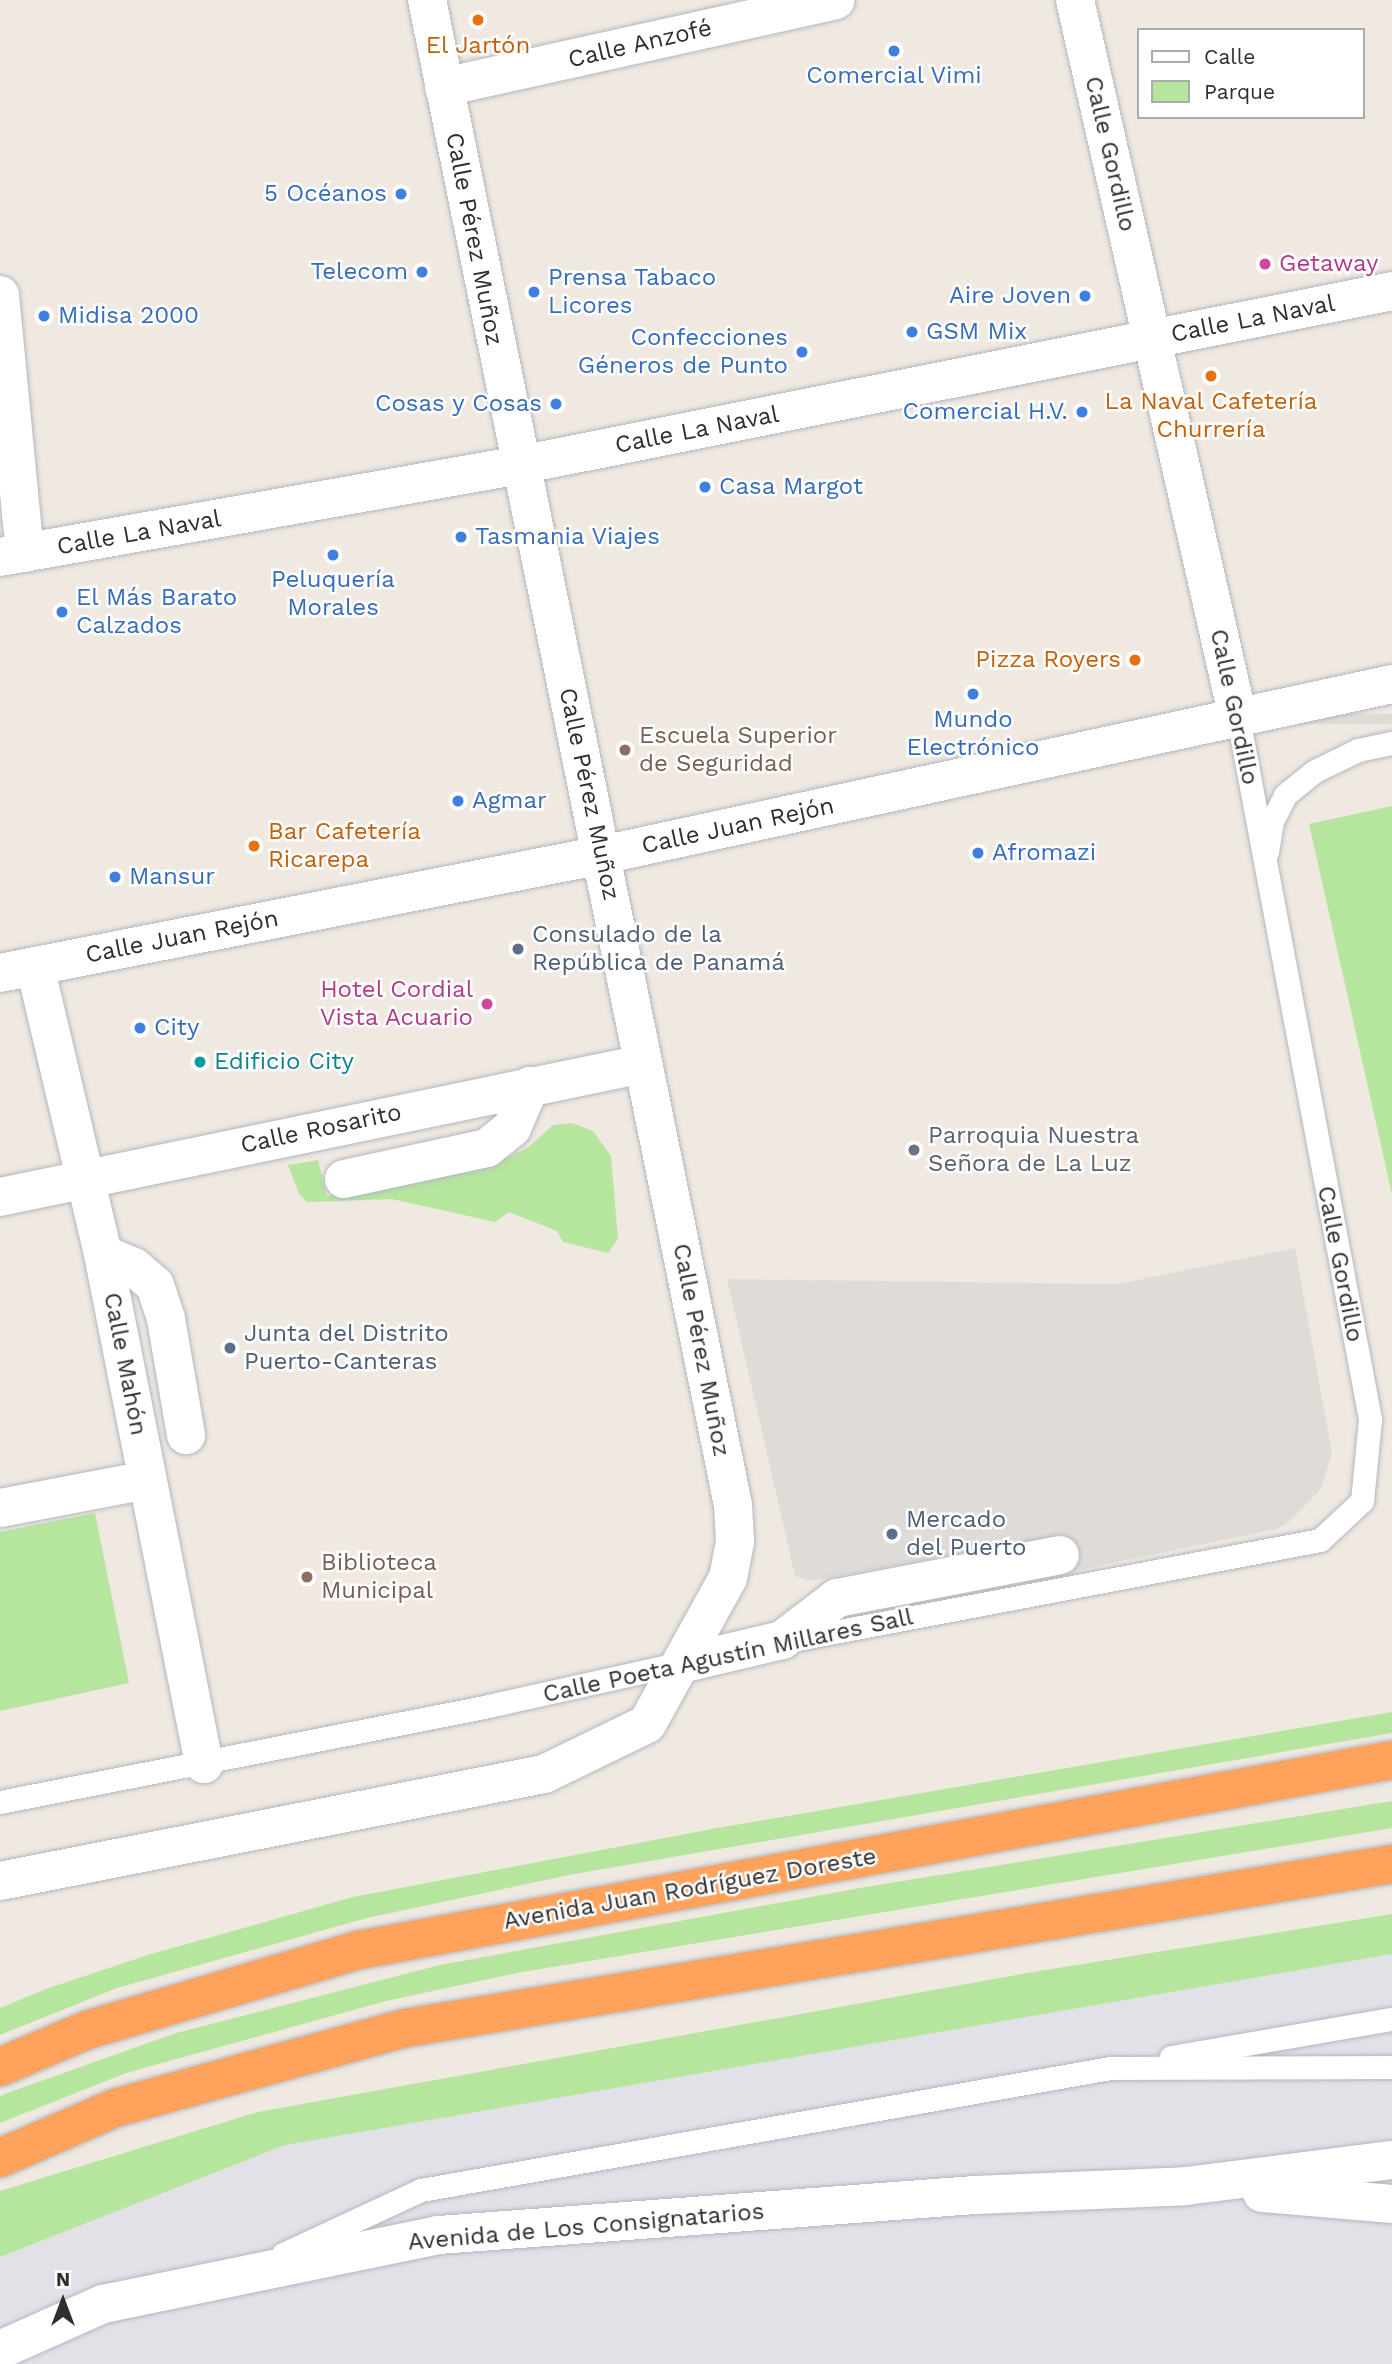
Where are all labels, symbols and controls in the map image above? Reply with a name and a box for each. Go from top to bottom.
marker: El Jartón [470,12,486,28]
street label: Calle Anzofé [565,13,715,75]
legend [1136,28,1364,119]
place label: El Jartón [425,32,531,60]
marker: Comercial Vimi [886,43,902,59]
text: Calle [1204,44,1255,69]
place label: Comercial Vimi [805,62,983,90]
street label: Calle Gordillo [1078,74,1142,234]
text: Parque [1204,79,1275,104]
street label: Calle Pérez Muñoz [439,130,509,348]
place label: 5 Océanos [264,180,387,208]
marker: 5 Océanos [393,186,409,202]
place label: Getaway [1279,250,1378,278]
marker: Getaway [1257,256,1273,272]
place label: Telecom [310,258,408,286]
marker: Telecom [414,264,430,280]
place label: Prensa Tabaco Licores [548,264,717,320]
place label: Aire Joven [948,282,1071,310]
marker: Prensa Tabaco Licores [526,284,542,300]
marker: Aire Joven [1077,288,1093,304]
street label: Calle La Naval [1168,289,1338,349]
place label: Midisa 2000 [58,302,200,330]
marker: Midisa 2000 [36,308,52,324]
place label: GSM Mix [926,318,1027,346]
place label: Confecciones Géneros de Punto [578,324,788,380]
marker: GSM Mix [904,324,920,340]
marker: Confecciones Géneros de Punto [794,344,810,360]
marker: La Naval Cafetería Churrería [1203,368,1219,384]
place label: La Naval Cafetería Churrería [1104,388,1318,444]
place label: Cosas y Cosas [374,390,542,418]
marker: Cosas y Cosas [548,396,564,412]
place label: Comercial H.V. [902,398,1068,426]
street label: Calle La Naval [612,400,782,460]
marker: Comercial H.V. [1074,404,1090,420]
place label: Casa Margot [719,473,864,501]
marker: Casa Margot [697,479,713,495]
street label: Calle La Naval [54,504,224,562]
place label: Tasmania Viajes [475,523,661,551]
marker: Tasmania Viajes [453,529,469,545]
marker: Peluquería Morales [325,547,341,563]
place label: Peluquería Morales [271,566,395,622]
place label: El Más Barato Calzados [76,584,238,640]
marker: El Más Barato Calzados [54,604,70,620]
street label: Calle Gordillo [1203,627,1265,787]
place label: Pizza Royers [975,646,1121,674]
marker: Pizza Royers [1127,652,1143,668]
street label: Calle Pérez Muñoz [552,685,626,903]
marker: Mundo Electrónico [965,686,981,702]
place label: Mundo Electrónico [907,706,1039,762]
place label: Escuela Superior de Seguridad [639,722,838,778]
marker: Escuela Superior de Seguridad [617,742,633,758]
place label: Agmar [472,787,547,815]
street label: Calle Juan Rejón [639,791,837,861]
marker: Agmar [450,793,466,809]
place label: Bar Cafetería Ricarepa [268,818,421,874]
marker: Bar Cafetería Ricarepa [246,838,262,854]
place label: Afromazi [992,839,1096,867]
marker: Afromazi [970,845,986,861]
place label: Mansur [129,863,215,891]
marker: Mansur [107,869,123,885]
street label: Calle Juan Rejón [83,904,281,970]
place label: Consulado de la República de Panamá [532,921,785,977]
marker: Consulado de la República de Panamá [510,941,526,957]
place label: Hotel Cordial Vista Acuario [319,976,473,1032]
marker: Hotel Cordial Vista Acuario [479,996,495,1012]
place label: City [154,1014,199,1042]
marker: City [132,1020,148,1036]
place label: Edificio City [214,1048,354,1076]
marker: Edificio City [192,1054,208,1070]
street label: Calle Rosarito [238,1098,404,1160]
place label: Parroquia Nuestra Señora de La Luz [928,1122,1140,1178]
marker: Parroquia Nuestra Señora de La Luz [906,1142,922,1158]
street label: Calle Gordillo [1311,1183,1369,1345]
street label: Calle Pérez Muñoz [666,1241,736,1459]
street label: Calle Mahón [97,1290,153,1438]
place label: Junta del Distrito Puerto-Canteras [244,1320,450,1376]
marker: Junta del Distrito Puerto-Canteras [222,1340,238,1356]
place label: Mercado del Puerto [906,1506,1027,1562]
marker: Mercado del Puerto [884,1526,900,1542]
place label: Biblioteca Municipal [321,1549,437,1605]
marker: Biblioteca Municipal [299,1569,315,1585]
street label: Calle Poeta Agustín Millares Sall [540,1603,916,1709]
street label: Avenida Juan Rodríguez Doreste [501,1842,879,1936]
street label: Avenida de Los Consignatarios [406,2197,766,2257]
north arrow [28,2266,98,2336]
text: N [56,2268,70,2291]

